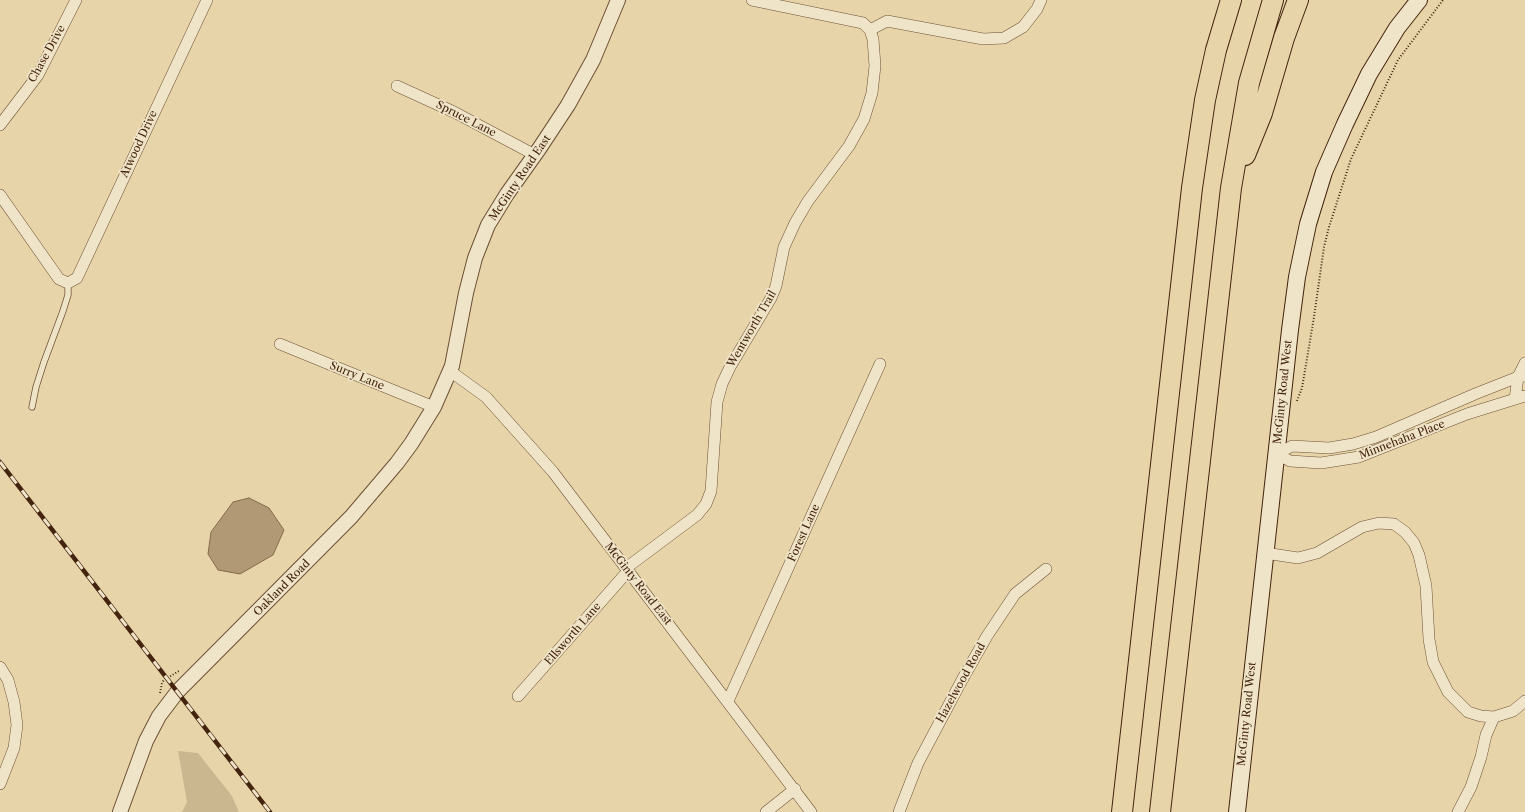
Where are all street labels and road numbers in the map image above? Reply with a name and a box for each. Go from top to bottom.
street label: Chase Drive [26,23,68,85]
street label: Spruce Lane [434,98,498,140]
street label: Atwood Drive [118,108,160,180]
street label: McGinty Road East [486,133,554,223]
street label: Wentworth Trail [725,288,779,370]
street label: McGinty Road West [1271,339,1295,445]
street label: Surry Lane [328,359,386,393]
street label: Minnehaha Place [1357,418,1447,462]
street label: Forest Lane [785,502,823,564]
street label: McGinty Road East [602,540,674,628]
street label: Oakland Road [251,557,313,619]
street label: Ellsworth Lane [542,600,604,668]
street label: Hazelwood Road [934,641,988,725]
street label: McGinty Road West [1235,661,1259,767]

